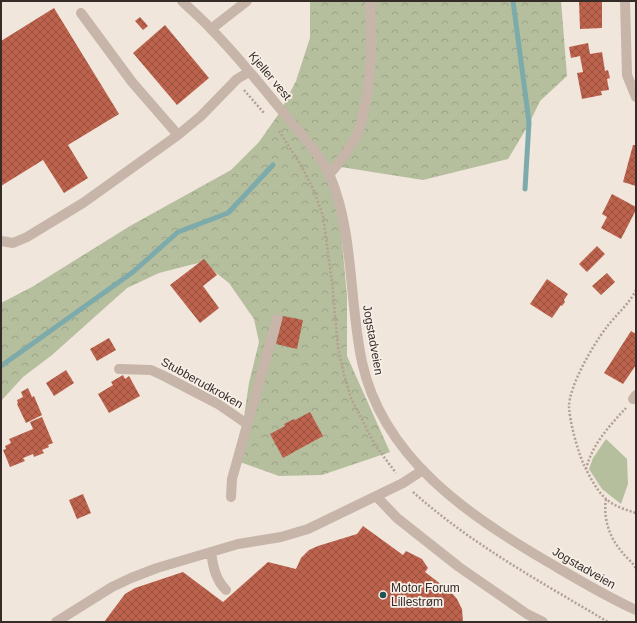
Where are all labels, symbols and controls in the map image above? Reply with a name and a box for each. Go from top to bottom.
street label: Kjeller vest [246,49,295,103]
street label: Jogstadveien [360,304,386,376]
street label: Stubberudkroken [159,355,245,411]
street label: Jogstadveien [550,544,618,592]
place label: Motor Forum Lillestrøm [391,581,460,609]
marker: Motor Forum Lillestrøm [378,590,388,600]

